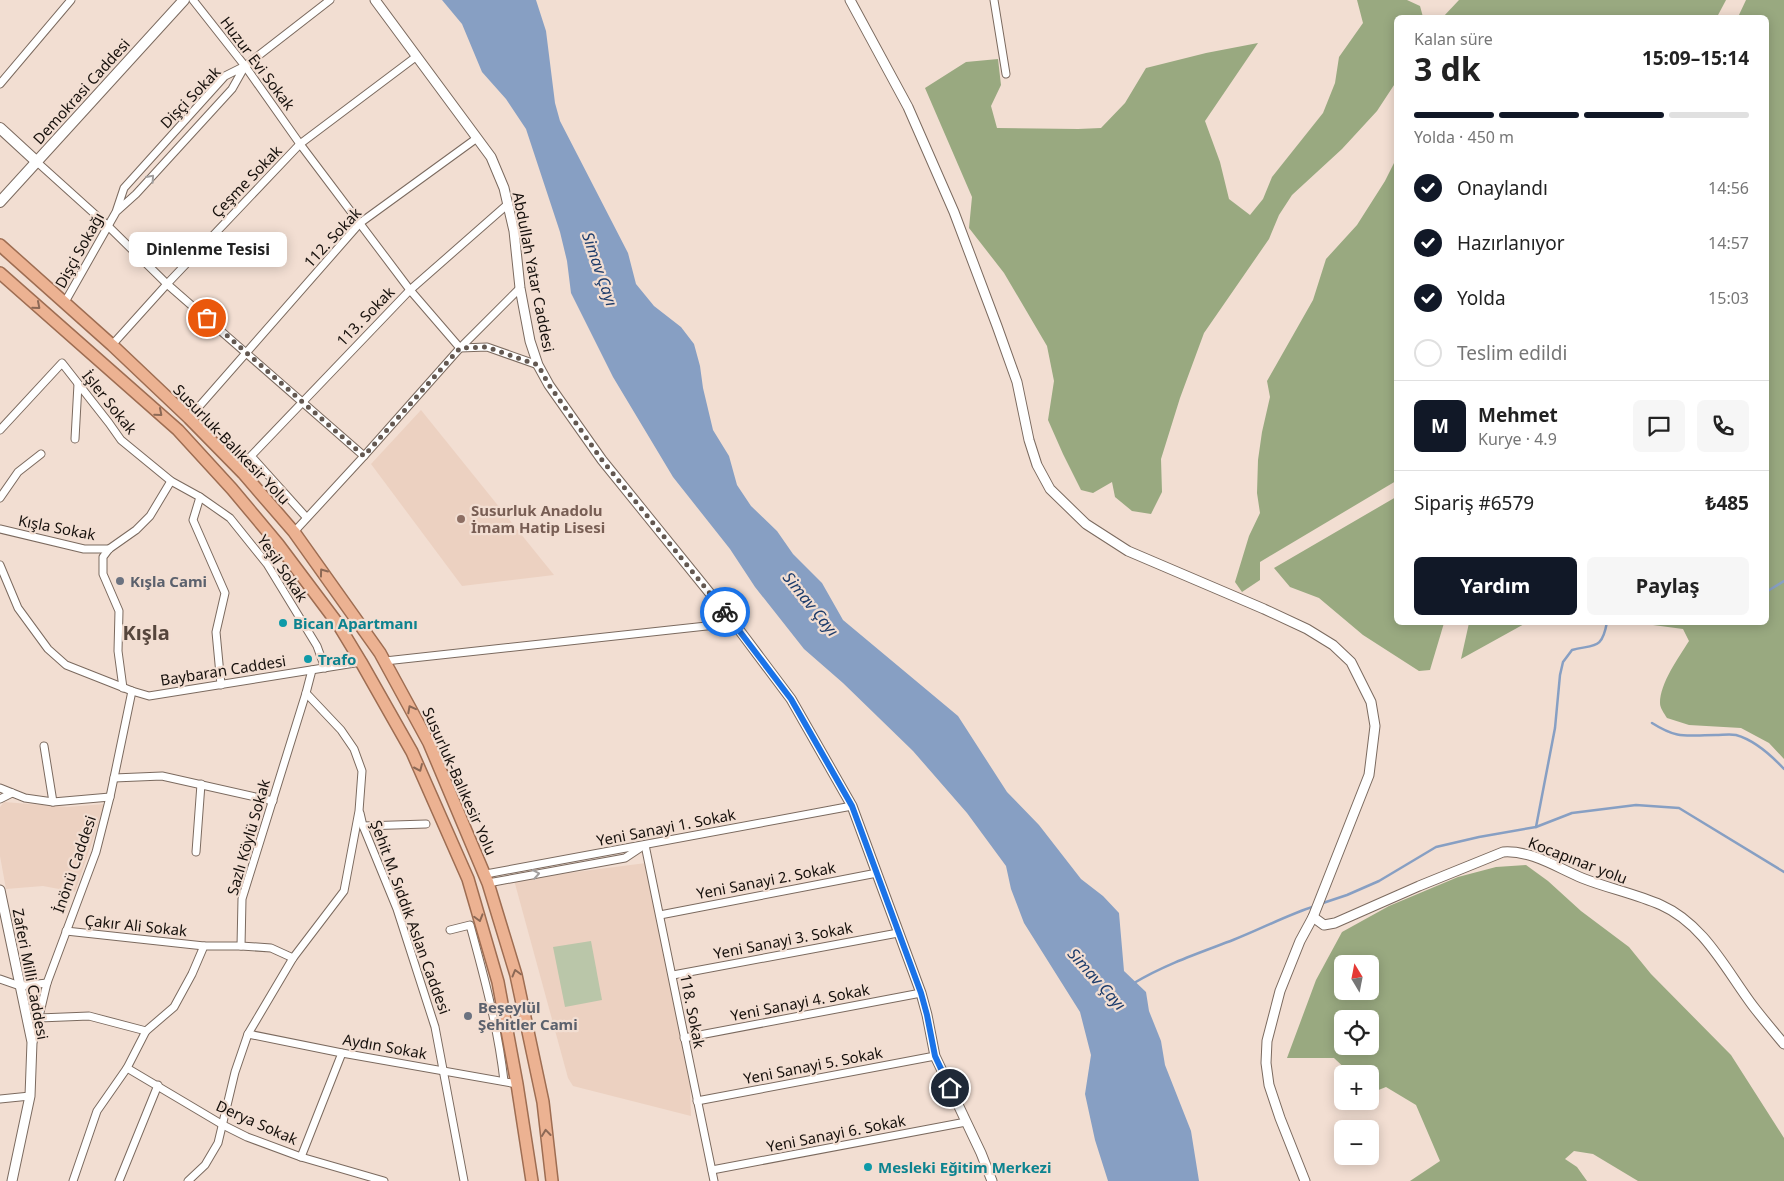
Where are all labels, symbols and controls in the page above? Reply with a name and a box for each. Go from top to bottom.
street label: Huzur Evi Sokak [216,12,300,114]
text: Kalan süre [1414,28,1493,50]
street label: Demokrasi Caddesi [28,34,134,148]
text: 15:09–15:14 [1642,45,1749,71]
text: 3 dk [1414,47,1481,90]
street label: Dişçi Sokak [155,62,225,132]
text: Yolda · 450 m [1414,126,1514,148]
street label: Çeşme Sokak [206,141,286,221]
icon: check [1414,174,1442,202]
one-way arrow [145,175,154,184]
text: Onaylandı [1457,175,1548,201]
text: 14:56 [1708,177,1749,199]
street label: Abdullah Yatar Caddesi [509,190,559,354]
street label: 112. Sokak [299,203,365,271]
street label: Dişçi Sokağı [50,208,108,292]
water label: Simav Çayı [577,229,623,309]
icon: check [1414,229,1442,257]
text: Hazırlanıyor [1457,230,1565,256]
text: 14:57 [1708,232,1749,254]
callout: Dinlenme Tesisi [128,233,286,268]
text: Dinlenme Tesisi [146,238,270,260]
street label: 113. Sokak [332,282,398,350]
icon: check [1414,284,1442,312]
text: Yolda [1457,285,1506,311]
text: 15:03 [1708,287,1749,309]
pin [186,297,228,339]
one-way arrow [31,300,40,309]
icon: bag [193,304,221,332]
text: Teslim edildi [1457,340,1567,366]
street label: İşler Sokak [78,366,142,438]
street label: Susurluk-Balıkesir Yolu [169,380,295,508]
button: chat [1633,400,1685,452]
button: phone [1697,400,1749,452]
text: Mehmet [1478,402,1558,428]
one-way arrow [153,407,162,416]
text: M [1431,413,1449,439]
text: Kurye · 4.9 [1478,428,1557,450]
text: Sipariş #6579 [1414,490,1534,516]
text: ₺485 [1706,490,1749,516]
place label: Susurluk Anadolu İmam Hatip Lisesi [471,500,605,537]
street label: Kışla Sokak [17,510,97,544]
marker: Susurluk Anadolu İmam Hatip Lisesi [455,513,467,525]
street label: Yeşil Sokak [253,531,313,605]
button: Yardım [1414,557,1577,615]
button: Paylaş [1587,557,1749,615]
water label: Simav Çayı [778,567,844,641]
one-way arrow [320,568,329,578]
place label: Kışla Cami [130,571,207,591]
marker: Kışla Cami [114,575,126,587]
courier [700,587,750,637]
icon: bike [711,598,739,626]
place label: Bican Apartmanı [293,613,418,633]
marker: Bican Apartmanı [277,617,289,629]
district label: Kışla [122,619,170,646]
place label: Trafo [318,649,356,669]
street label: Baybaran Caddesi [159,650,287,690]
marker: Trafo [302,653,314,665]
street label: Susurluk-Balıkesir Yolu [418,704,502,858]
one-way arrow [407,705,417,714]
one-way arrow [412,763,423,772]
street label: Sazlı Köylü Sokak [222,777,274,897]
street label: Yeni Sanayi 1. Sokak [595,804,737,850]
street label: İnönü Caddesi [48,813,100,915]
street label: Şehit M. Sıddık Aslan Caddesi [367,817,455,1017]
street label: Kocapınar yolu [1526,832,1630,888]
street label: Yeni Sanayi 2. Sokak [695,857,837,903]
one-way arrow [532,870,541,880]
street label: Zaferi Milli Caddesi [8,907,54,1041]
street label: Çakır Ali Sokak [84,910,188,940]
one-way arrow [474,914,484,922]
street label: Yeni Sanayi 3. Sokak [712,917,854,963]
water label: Simav Çayı [1063,943,1131,1015]
north arrow [1334,955,1379,1000]
map controls [1334,955,1379,1165]
one-way arrow [511,970,521,978]
street label: 118. Sokak [676,972,710,1050]
street label: Yeni Sanayi 4. Sokak [729,979,871,1025]
place label: Beşeylül Şehitler Cami [478,997,578,1034]
marker: Beşeylül Şehitler Cami [462,1010,474,1022]
button: locate [1334,1010,1379,1055]
street label: Aydın Sokak [341,1029,429,1063]
street label: Yeni Sanayi 5. Sokak [742,1042,884,1088]
button: + [1334,1065,1379,1110]
pin [929,1067,971,1109]
icon: home [936,1074,964,1102]
street label: Derya Sokak [213,1095,301,1149]
street label: Yeni Sanayi 6. Sokak [765,1110,907,1156]
button: − [1334,1120,1379,1165]
one-way arrow [541,1128,552,1136]
place label: Mesleki Eğitim Merkezi [878,1157,1051,1177]
marker: Mesleki Eğitim Merkezi [862,1161,874,1173]

